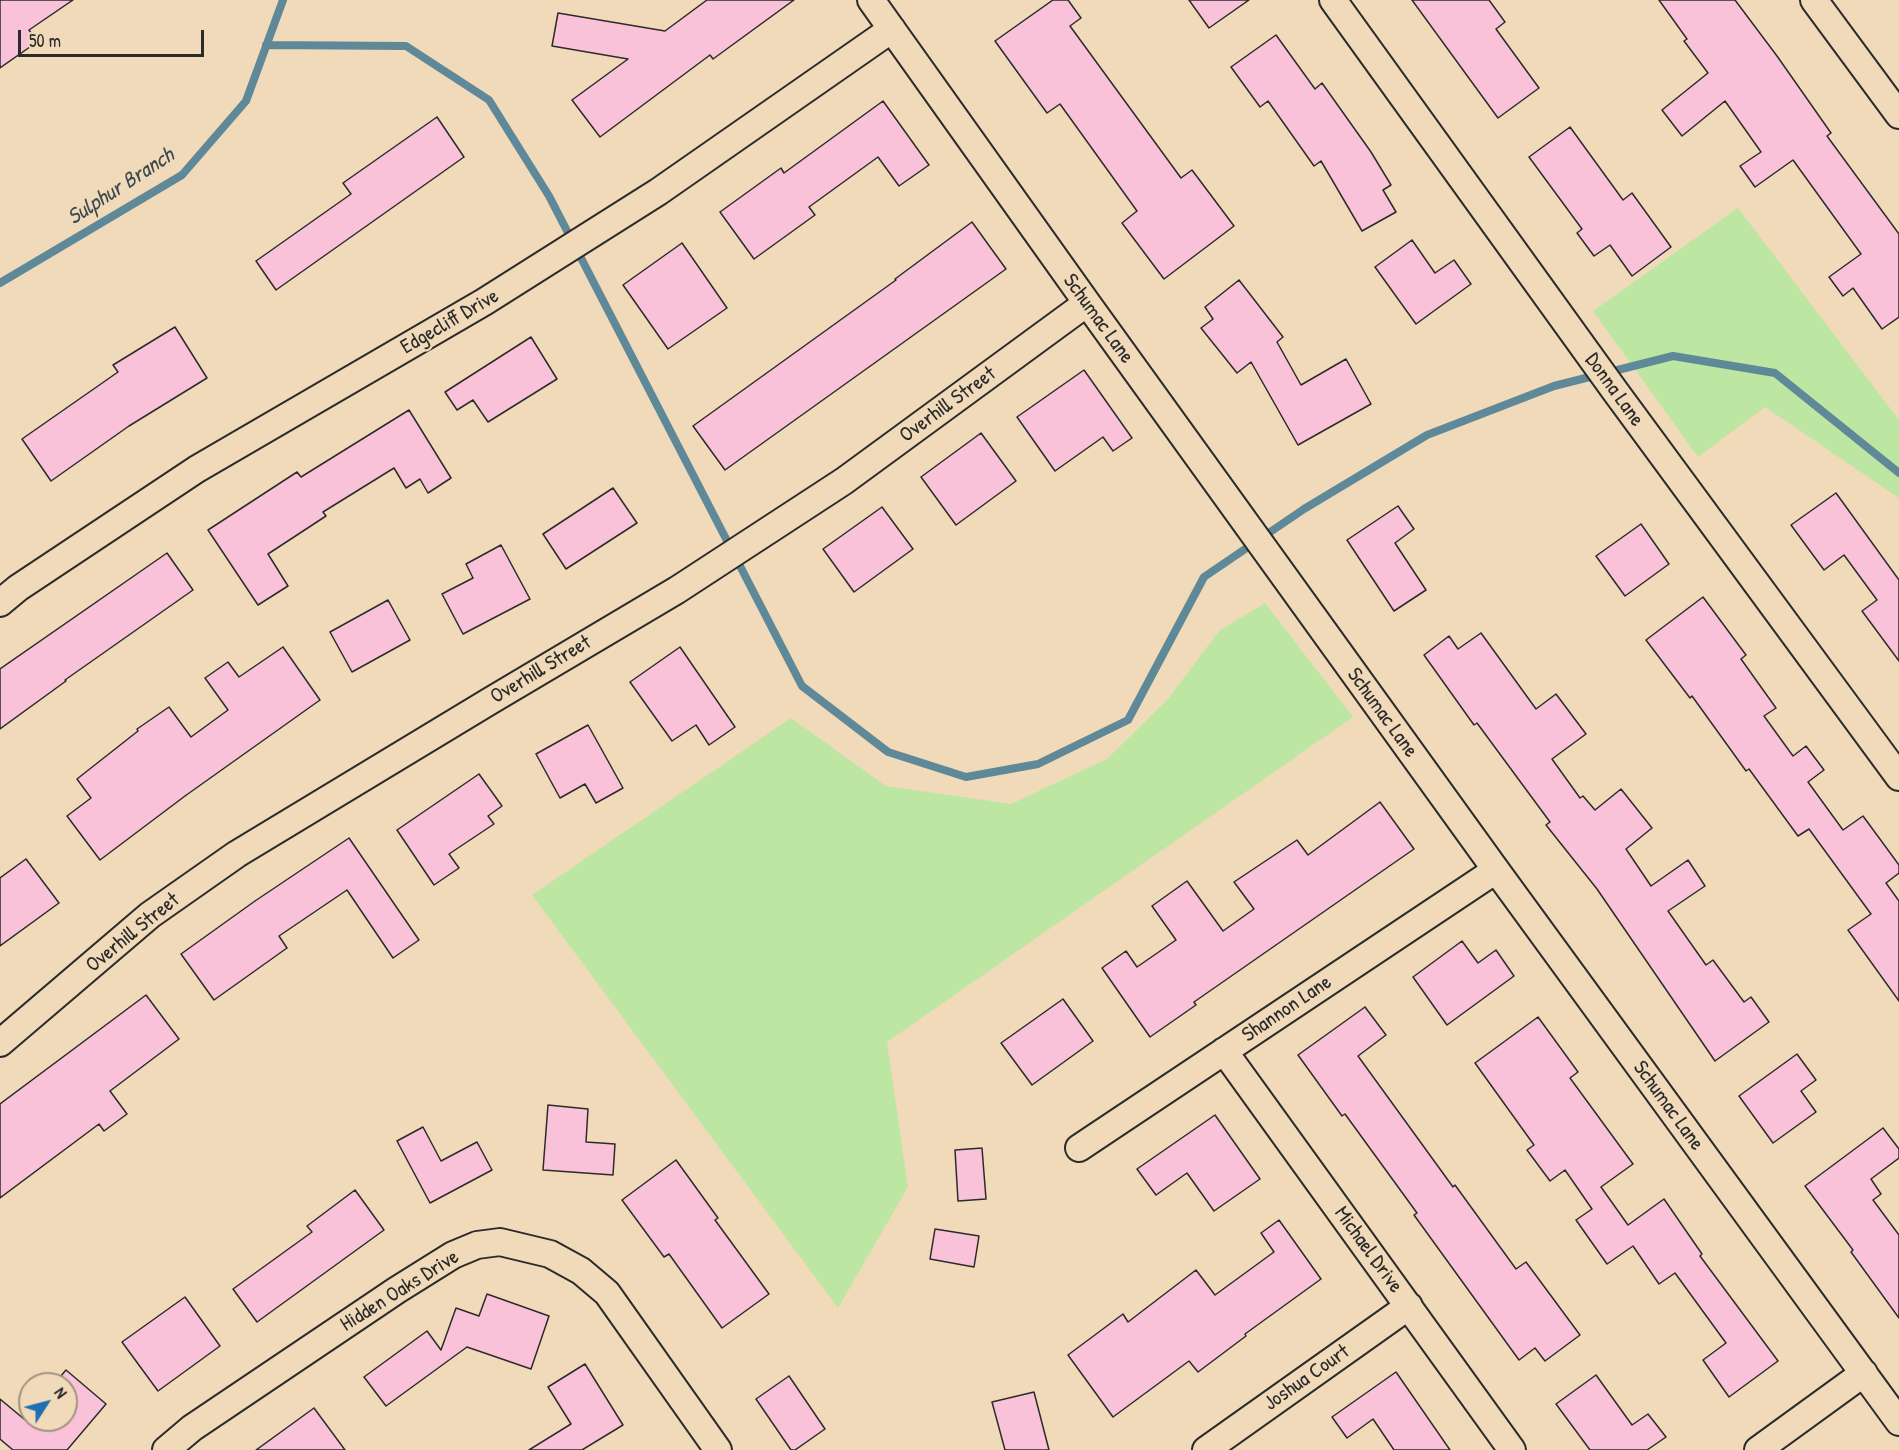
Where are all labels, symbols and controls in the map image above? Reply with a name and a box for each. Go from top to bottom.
scale bar [21,18,207,56]
text: 50 m [29,28,61,53]
water label: Sulphur Branch [63,143,179,231]
street label: Schumac Lane [1057,269,1139,369]
street label: Edgecliff Drive [397,284,503,360]
street label: Donna Lane [1579,348,1649,432]
street label: Overhill Street [895,362,1001,448]
street label: Overhill Street [486,630,596,710]
street label: Schumac Lane [1341,663,1423,763]
street label: Overhill Street [81,888,185,978]
street label: Shannon Lane [1238,970,1336,1048]
street label: Schumac Lane [1627,1056,1709,1156]
street label: Michael Drive [1328,1202,1408,1298]
street label: Hidden Oaks Drive [336,1245,464,1337]
street label: Joshua Court [1260,1339,1354,1417]
north arrow [18,1372,78,1432]
text: N [50,1383,72,1402]

